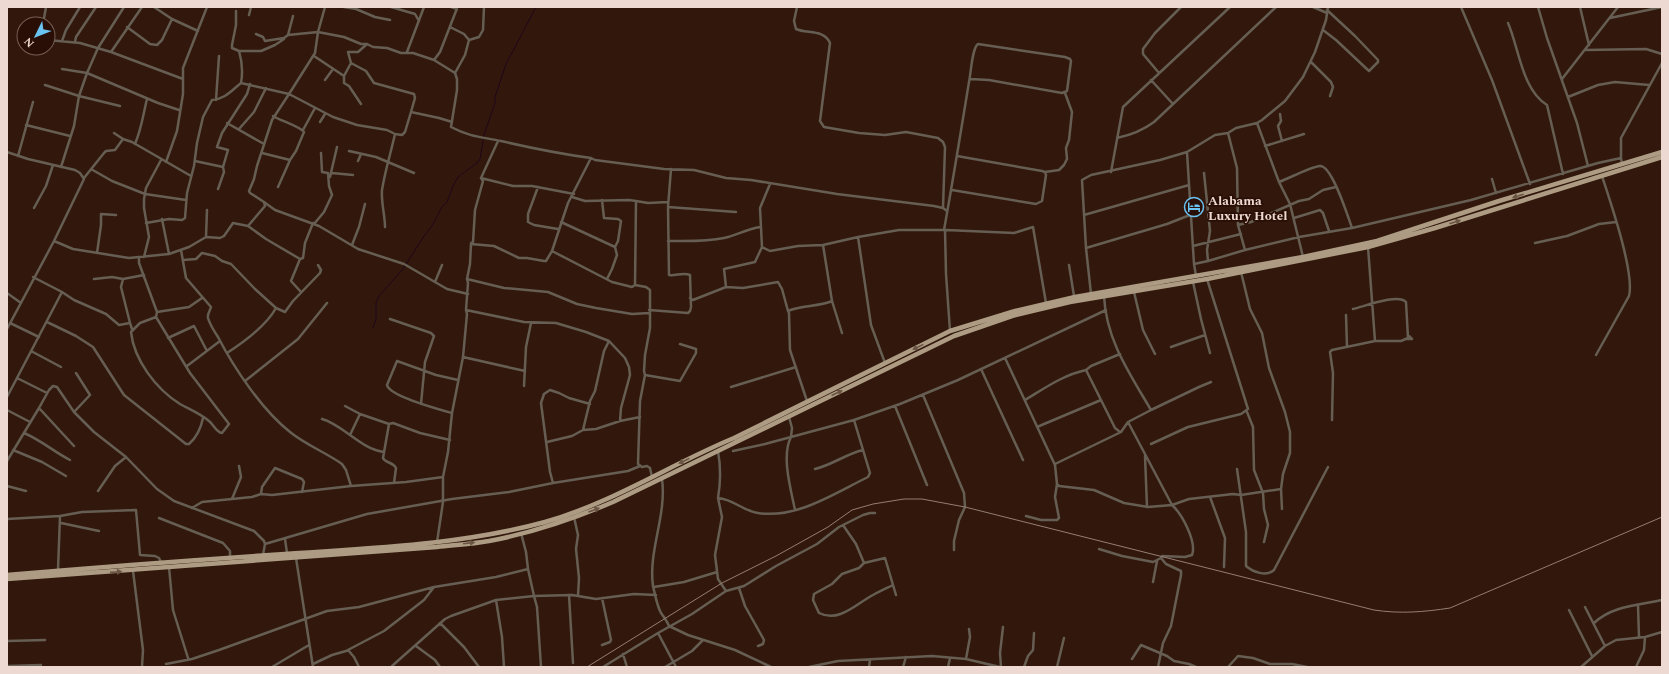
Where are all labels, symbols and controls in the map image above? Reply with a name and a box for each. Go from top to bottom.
north arrow [16,16,56,56]
text: N [20,33,38,52]
place label: Alabama Luxury Hotel [1208,191,1287,226]
one-way arrow [1512,193,1524,199]
hotel icon: Alabama Luxury Hotel [1183,196,1205,218]
one-way arrow [1449,219,1461,225]
one-way arrow [912,344,924,351]
one-way arrow [831,390,843,396]
one-way arrow [678,458,690,464]
one-way arrow [588,506,600,512]
one-way arrow [463,540,475,546]
one-way arrow [110,568,122,575]

